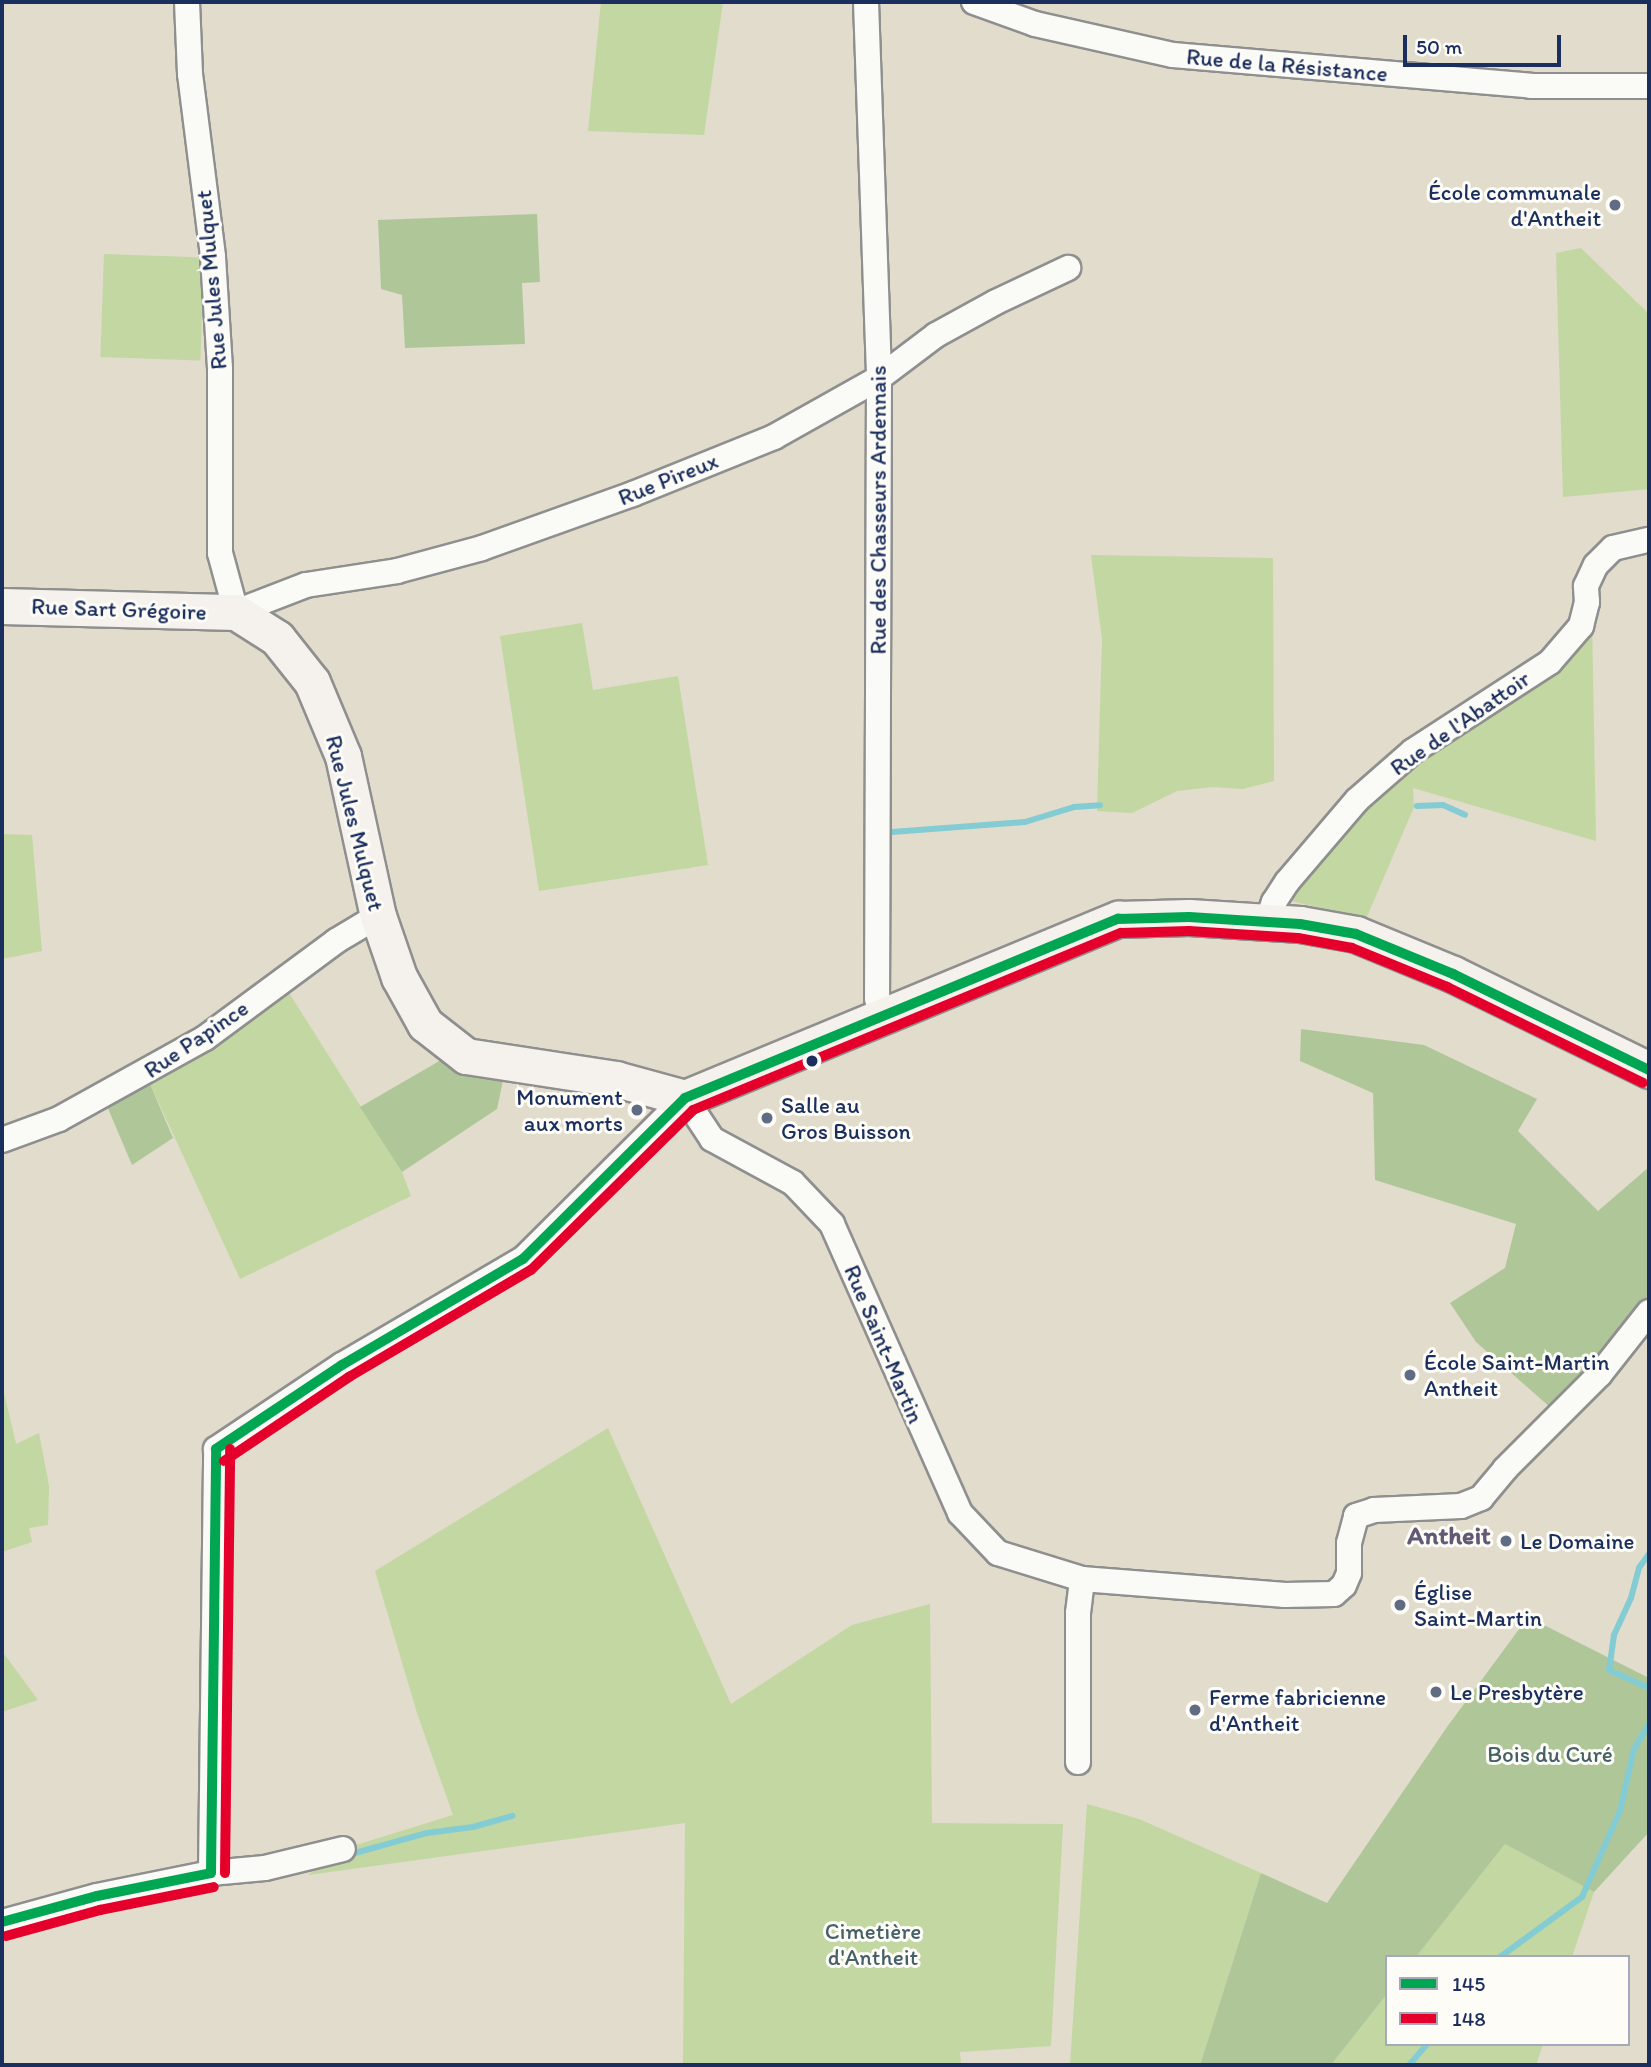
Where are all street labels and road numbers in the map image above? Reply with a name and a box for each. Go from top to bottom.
street label: Rue de la Résistance [1186,43,1388,87]
street label: Rue Jules Mulquet [189,189,233,371]
street label: Rue des Chasseurs Ardennais [864,365,892,655]
street label: Rue Pireux [614,446,722,512]
street label: Rue Sart Grégoire [31,592,207,626]
street label: Rue de l'Abattoir [1385,665,1535,781]
street label: Rue Jules Mulquet [320,732,390,914]
street label: Rue Papince [139,994,253,1084]
street label: Rue Saint-Martin [838,1260,930,1428]

